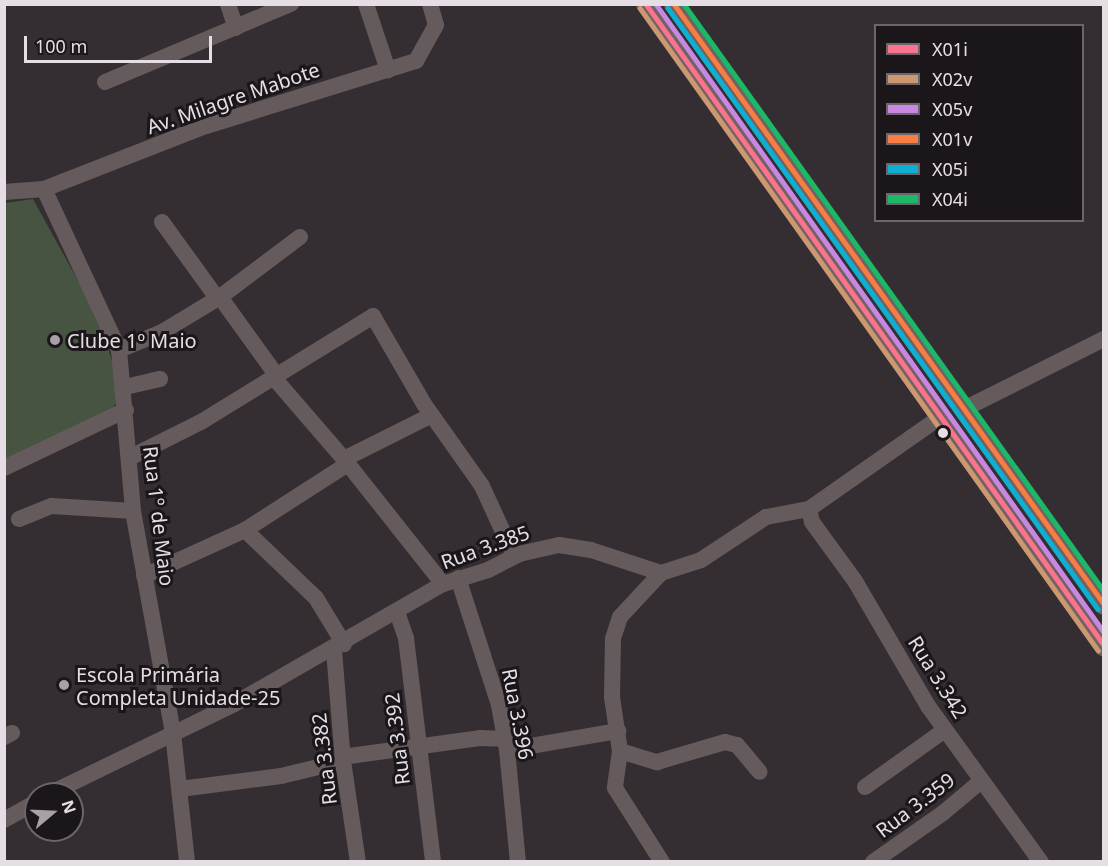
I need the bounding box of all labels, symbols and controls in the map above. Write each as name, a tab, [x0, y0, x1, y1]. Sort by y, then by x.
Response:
scale bar	[27, 24, 214, 62]
legend	[874, 24, 1084, 222]
text: 100 m	[35, 34, 87, 58]
text: X01i	[932, 37, 968, 61]
street label: Av. Milagre Mabote	[143, 57, 323, 139]
text: X02v	[932, 67, 972, 91]
text: X05v	[932, 97, 972, 121]
text: X01v	[932, 127, 972, 151]
text: X05i	[932, 157, 968, 181]
text: X04i	[932, 187, 968, 211]
place label: Clube 1º Maio	[67, 328, 197, 352]
marker: Clube 1º Maio	[48, 333, 62, 347]
unlabelled marker	[937, 427, 949, 439]
street label: Rua 1º de Maio	[139, 445, 179, 587]
street label: Rua 3.385	[438, 520, 532, 574]
street label: Rua 3.342	[903, 631, 973, 723]
place label: Escola Primária Completa Unidade-25	[76, 662, 280, 709]
street label: Rua 3.396	[497, 666, 539, 762]
marker: Escola Primária Completa Unidade-25	[57, 678, 71, 692]
street label: Rua 3.392	[379, 692, 415, 786]
street label: Rua 3.382	[306, 712, 342, 806]
street label: Rua 3.359	[871, 768, 959, 842]
north arrow	[24, 782, 84, 842]
text: N	[57, 797, 82, 817]

